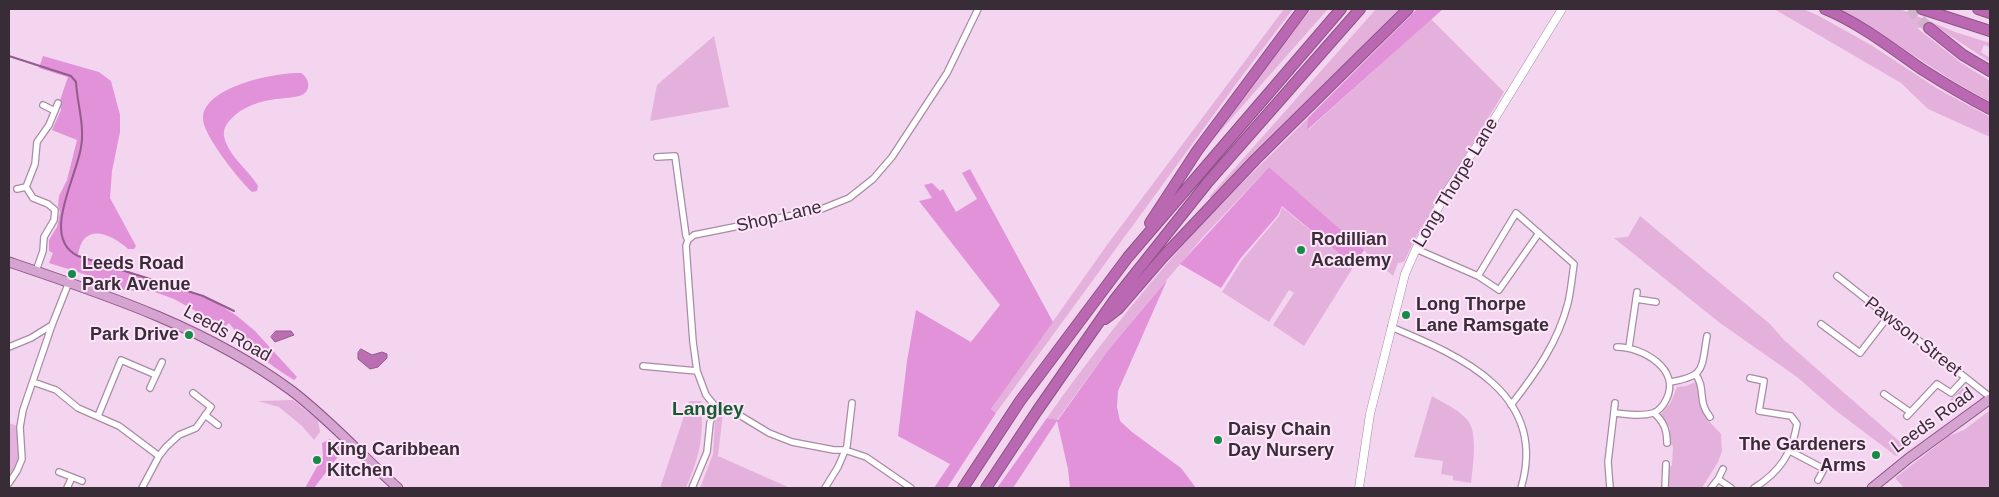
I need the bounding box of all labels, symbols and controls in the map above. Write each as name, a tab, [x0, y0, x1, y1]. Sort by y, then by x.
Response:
street label: Long Thorpe Lane	[1409, 114, 1503, 252]
street label: Shop Lane	[734, 197, 824, 237]
place label: Rodillian Academy	[1311, 229, 1391, 272]
marker: Rodillian Academy	[1295, 244, 1307, 256]
place label: Leeds Road Park Avenue	[82, 253, 190, 296]
marker: Leeds Road Park Avenue	[66, 268, 78, 280]
street label: Pawson Street	[1860, 292, 1966, 382]
place label: Long Thorpe Lane Ramsgate	[1416, 294, 1549, 336]
street label: Leeds Road	[179, 301, 275, 367]
marker: Long Thorpe Lane Ramsgate	[1400, 309, 1412, 321]
place label: Park Drive	[90, 324, 179, 346]
marker: Park Drive	[183, 329, 195, 341]
street label: Leeds Road	[1887, 384, 1979, 458]
district label: Langley	[672, 399, 744, 421]
place label: Daisy Chain Day Nursery	[1228, 419, 1334, 462]
marker: Daisy Chain Day Nursery	[1212, 434, 1224, 446]
place label: The Gardeners Arms	[1739, 434, 1866, 476]
place label: King Caribbean Kitchen	[327, 439, 460, 482]
marker: The Gardeners Arms	[1870, 449, 1882, 461]
marker: King Caribbean Kitchen	[311, 454, 323, 466]

